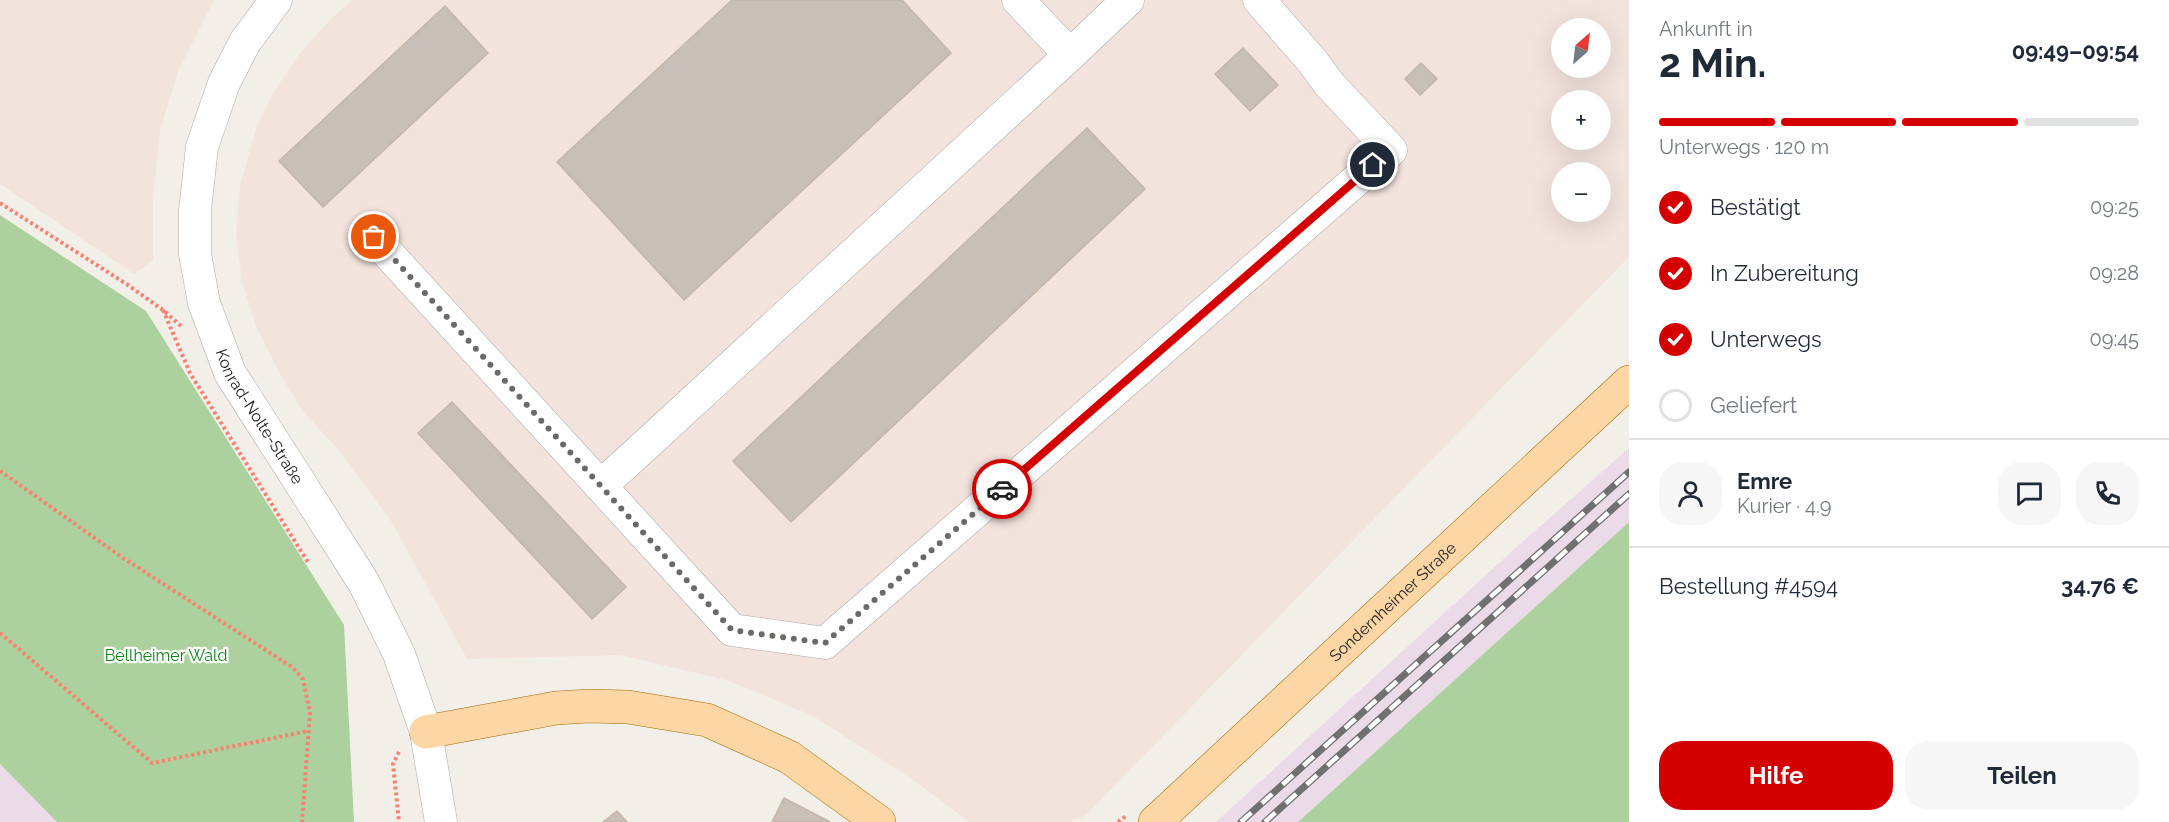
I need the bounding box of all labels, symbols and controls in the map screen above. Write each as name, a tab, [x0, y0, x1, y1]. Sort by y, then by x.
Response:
text: Ankunft in	[1659, 17, 1753, 41]
north arrow	[1551, 18, 1611, 78]
map controls	[1551, 18, 1611, 222]
text: 09:49–09:54	[2012, 38, 2139, 64]
text: 2 Min.	[1659, 40, 1766, 86]
button: +	[1551, 90, 1611, 150]
text: Unterwegs · 120 m	[1659, 135, 1829, 159]
pin	[1347, 139, 1398, 190]
icon: home	[1356, 148, 1389, 181]
button: −	[1551, 162, 1611, 222]
icon: check	[1659, 191, 1692, 224]
text: Bestätigt	[1710, 194, 1801, 220]
text: 09:25	[2090, 195, 2139, 219]
pin	[348, 211, 399, 262]
icon: bag	[357, 220, 390, 253]
icon: check	[1659, 257, 1692, 290]
text: In Zubereitung	[1710, 260, 1859, 286]
text: 09:28	[2089, 261, 2139, 285]
icon: check	[1659, 323, 1692, 356]
text: Unterwegs	[1710, 326, 1822, 352]
text: 09:45	[2089, 327, 2139, 351]
street label: Konrad-Nolte-Straße	[212, 346, 308, 487]
text: Geliefert	[1710, 392, 1797, 418]
courier	[972, 459, 1032, 519]
button: person	[1659, 462, 1722, 525]
button: chat	[1998, 462, 2061, 525]
button: phone	[2076, 462, 2139, 525]
text: Emre	[1737, 468, 1792, 494]
icon: car	[986, 473, 1019, 506]
text: Kurier · 4.9	[1737, 494, 1831, 518]
street label: Sondernheimer Straße	[1325, 538, 1460, 665]
text: Bestellung #4594	[1659, 573, 1838, 599]
text: 34.76 €	[2061, 573, 2139, 599]
park label: Bellheimer Wald	[105, 646, 227, 665]
button: Hilfe	[1659, 741, 1893, 810]
button: Teilen	[1905, 741, 2139, 810]

